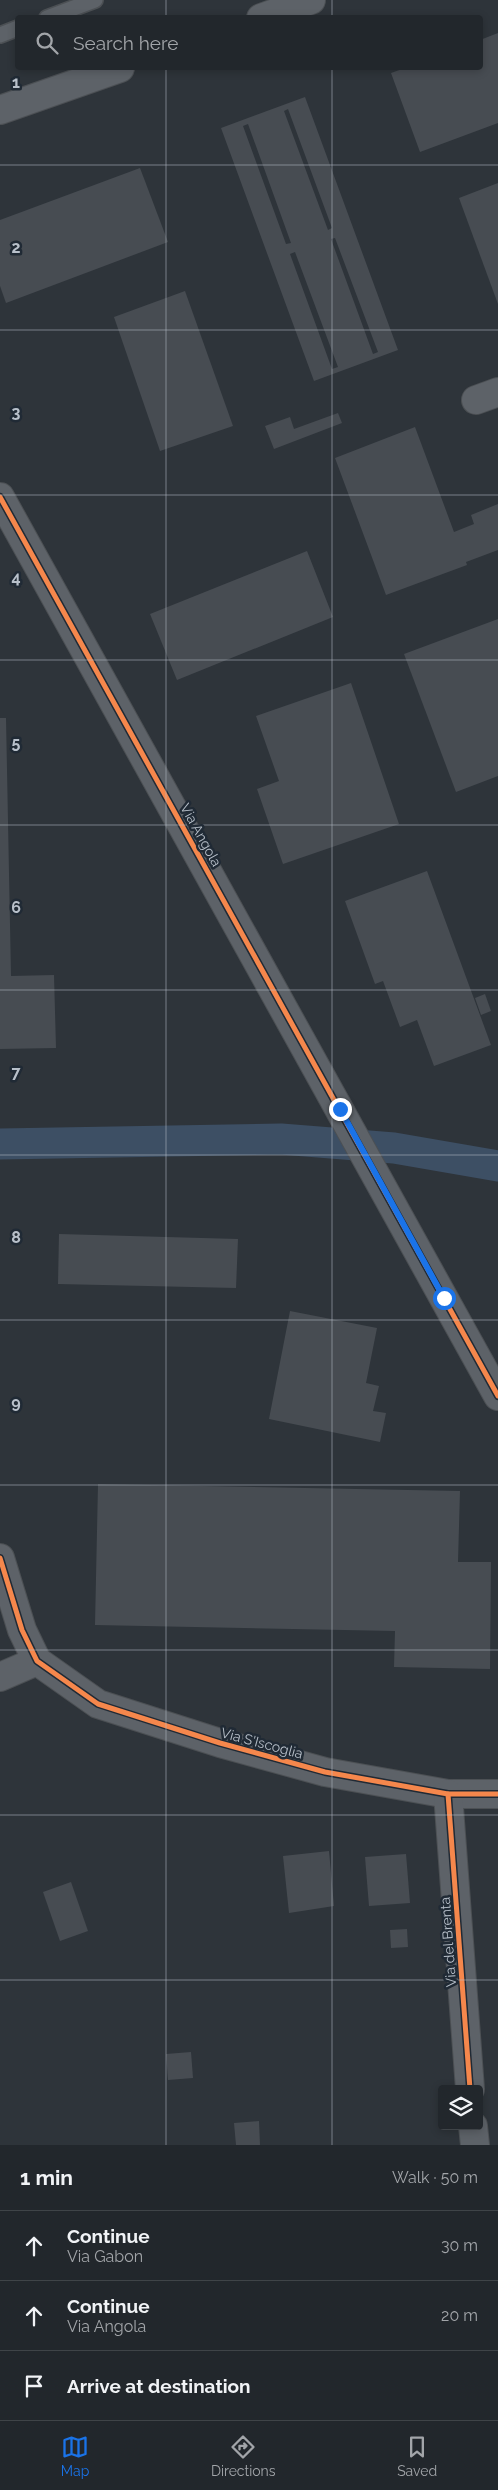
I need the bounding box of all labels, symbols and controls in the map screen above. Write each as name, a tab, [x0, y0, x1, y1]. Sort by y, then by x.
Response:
search box	[15, 15, 483, 70]
icon: search	[33, 29, 61, 57]
text: Search here	[73, 32, 179, 54]
text: 1	[12, 73, 20, 92]
text: 2	[11, 238, 21, 257]
text: 3	[12, 403, 21, 422]
text: 4	[11, 568, 21, 587]
text: 5	[12, 733, 21, 752]
street label: Via Angola	[177, 801, 225, 869]
text: 6	[11, 898, 21, 917]
text: 7	[12, 1063, 21, 1082]
route end	[329, 1098, 352, 1121]
text: 8	[11, 1228, 21, 1247]
route start	[433, 1287, 456, 1310]
text: 9	[11, 1393, 21, 1412]
street label: Via S'Iscoglia	[219, 1724, 305, 1762]
street label: Via del Brenta	[437, 1896, 459, 1988]
map controls	[438, 2085, 483, 2130]
button: layers	[438, 2085, 483, 2130]
text: 1 min	[20, 2165, 73, 2190]
text: Walk · 50 m	[392, 2168, 478, 2187]
text: Continue	[67, 2225, 150, 2247]
icon: ahead	[20, 2232, 48, 2260]
text: 30 m	[441, 2236, 478, 2255]
text: Via Gabon	[67, 2247, 143, 2266]
text: Continue	[67, 2295, 150, 2317]
icon: ahead	[20, 2302, 48, 2330]
text: 20 m	[441, 2306, 478, 2325]
text: Via Angola	[67, 2317, 146, 2336]
icon: arrive	[20, 2372, 48, 2400]
text: Arrive at destination	[67, 2375, 251, 2397]
tab: Map	[61, 2433, 89, 2479]
tab: Directions	[211, 2433, 276, 2479]
tab: Saved	[397, 2433, 437, 2479]

